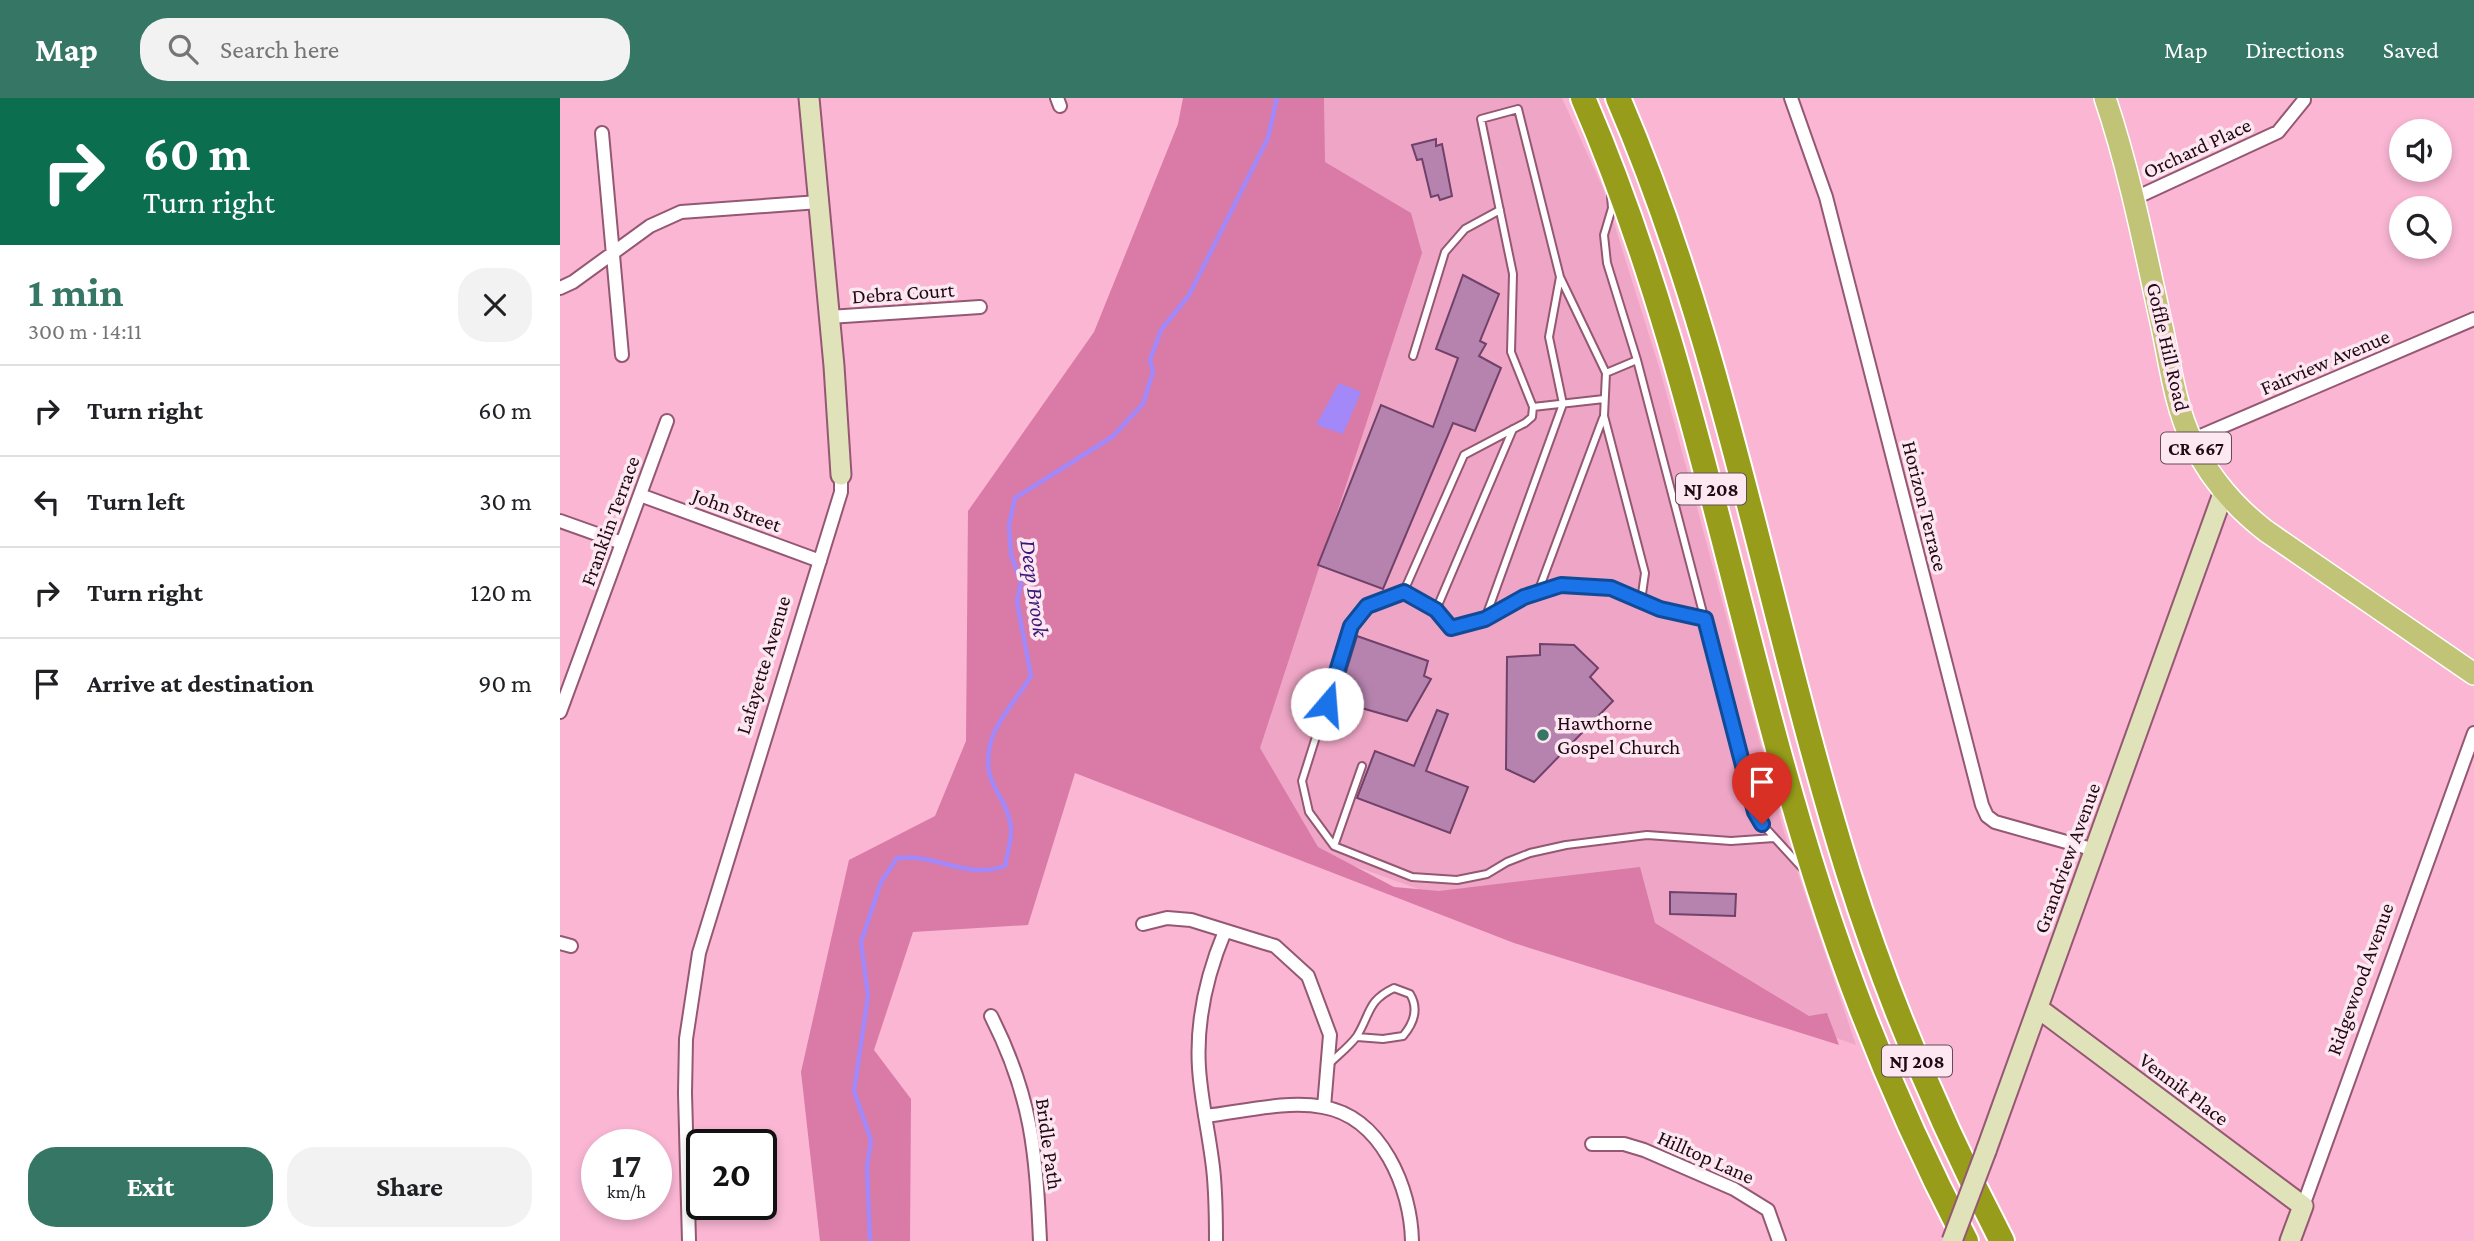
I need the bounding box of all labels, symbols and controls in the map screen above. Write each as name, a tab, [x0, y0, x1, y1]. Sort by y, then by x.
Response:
search box	[140, 18, 630, 81]
icon: search	[164, 30, 202, 68]
text: Map	[35, 31, 98, 68]
text: Search here	[220, 35, 339, 64]
text: Map	[2164, 36, 2208, 63]
text: Directions	[2246, 36, 2345, 63]
text: Saved	[2383, 36, 2439, 63]
street label: Orchard Place	[2139, 113, 2255, 183]
map controls	[2389, 119, 2452, 259]
button: sound	[2389, 119, 2452, 182]
icon: right	[28, 126, 119, 217]
text: 60 m	[143, 126, 250, 181]
text: Turn right	[143, 184, 275, 220]
button: search	[2389, 196, 2452, 259]
text: 1 min	[28, 268, 124, 315]
button: close	[458, 268, 532, 342]
street label: Debra Court	[851, 277, 956, 309]
street label: Goffle Hill Road	[2142, 280, 2194, 414]
text: 300 m · 14:11	[28, 318, 142, 344]
street label: Fairview Avenue	[2257, 324, 2393, 400]
icon: right	[28, 392, 66, 430]
text: Turn right	[87, 396, 203, 425]
text: 60 m	[478, 396, 532, 425]
road number: CR 667	[2161, 432, 2231, 464]
street label: Horizon Terrace	[1897, 438, 1953, 574]
street label: Franklin Terrace	[575, 453, 645, 589]
road number: NJ 208	[1676, 474, 1746, 504]
street label: John Street	[688, 482, 785, 537]
icon: left	[28, 483, 66, 521]
text: Turn left	[87, 487, 185, 516]
text: 30 m	[479, 487, 532, 516]
water label: Deep Brook	[1015, 538, 1055, 639]
icon: right	[28, 574, 66, 612]
text: Turn right	[87, 578, 203, 607]
text: 120 m	[471, 578, 532, 607]
street label: Lafayette Avenue	[731, 593, 795, 737]
icon: arrive	[28, 665, 66, 703]
position arrow	[1290, 667, 1364, 741]
text: Arrive at destination	[87, 669, 314, 698]
text: 90 m	[478, 669, 532, 698]
place label: Hawthorne Gospel Church	[1557, 711, 1680, 759]
marker: Hawthorne Gospel Church	[1535, 727, 1551, 743]
pin	[1732, 752, 1792, 824]
icon: arrive	[1743, 763, 1781, 801]
street label: Grandview Avenue	[2029, 780, 2105, 936]
street label: Ridgewood Avenue	[2321, 900, 2399, 1058]
road number: NJ 208	[1882, 1046, 1952, 1077]
street label: Vennik Place	[2134, 1048, 2234, 1130]
street label: Bridle Path	[1031, 1097, 1067, 1191]
street label: Hilltop Lane	[1654, 1125, 1758, 1189]
speed limit sign: 20	[686, 1129, 777, 1220]
text: 17	[611, 1146, 642, 1185]
button: Exit	[28, 1147, 273, 1227]
button: Share	[287, 1147, 532, 1227]
text: km/h	[607, 1182, 646, 1202]

